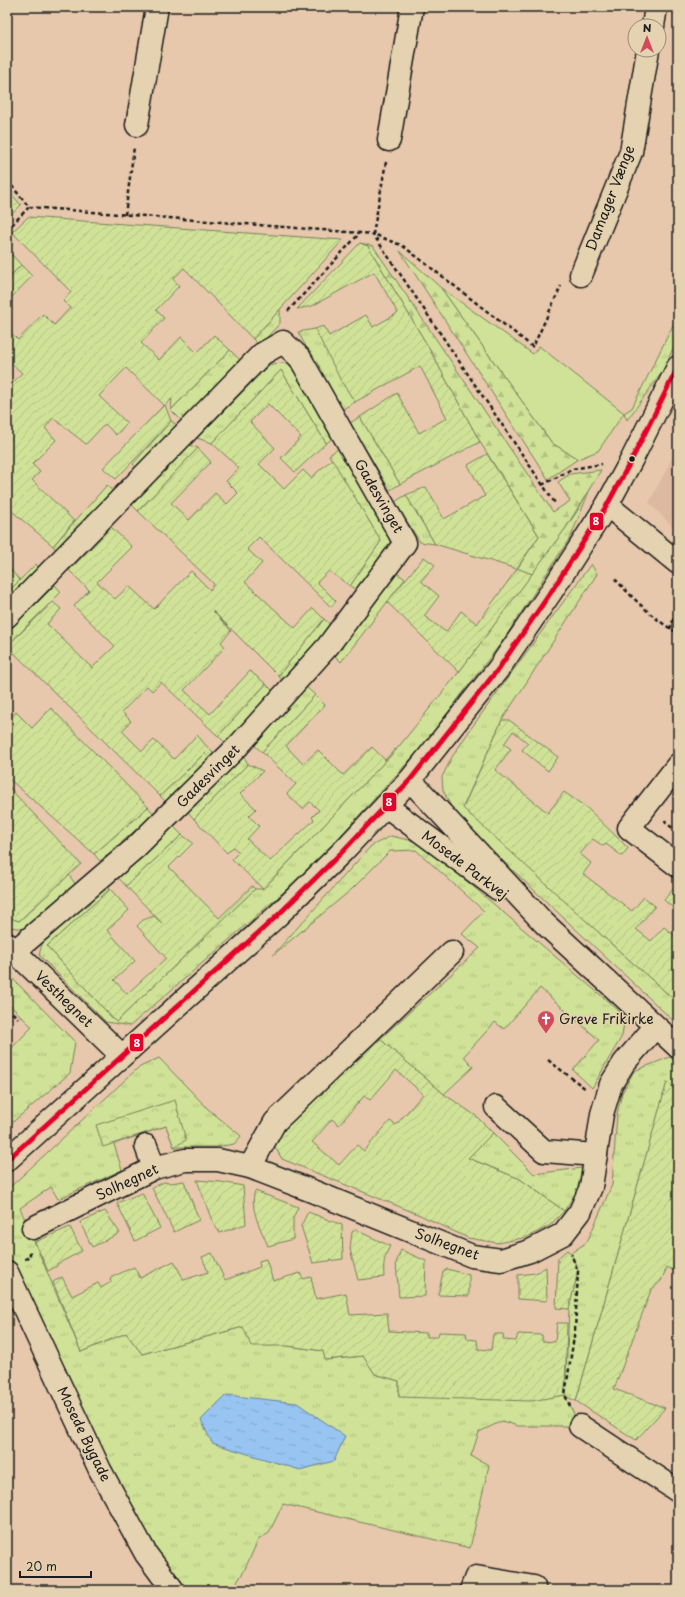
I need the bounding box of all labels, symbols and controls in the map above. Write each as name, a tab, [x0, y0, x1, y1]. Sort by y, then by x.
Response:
north arrow	[627, 18, 667, 58]
text: N	[643, 19, 652, 36]
street label: Damager Vænge	[580, 142, 639, 254]
unlabelled marker	[627, 454, 637, 464]
street label: Gadesvinget	[350, 455, 409, 537]
line badge: 8	[589, 512, 604, 531]
text: 8	[593, 512, 600, 529]
street label: Gadesvinget	[171, 739, 244, 812]
line badge: 8	[382, 792, 397, 812]
text: 8	[386, 793, 393, 810]
street label: Mosede Parkvej	[418, 825, 513, 904]
street label: Vesthegnet	[31, 966, 98, 1032]
place label: Greve Frikirke	[559, 1008, 654, 1029]
church icon: Greve Frikirke	[536, 1009, 556, 1034]
line badge: 8	[129, 1033, 144, 1052]
text: 8	[134, 1034, 141, 1051]
street label: Solhegnet	[92, 1158, 162, 1205]
street label: Solhegnet	[412, 1222, 482, 1265]
street label: Mosede Bygade	[52, 1383, 117, 1485]
scale bar	[20, 1553, 91, 1579]
text: 20 m	[26, 1557, 57, 1575]

